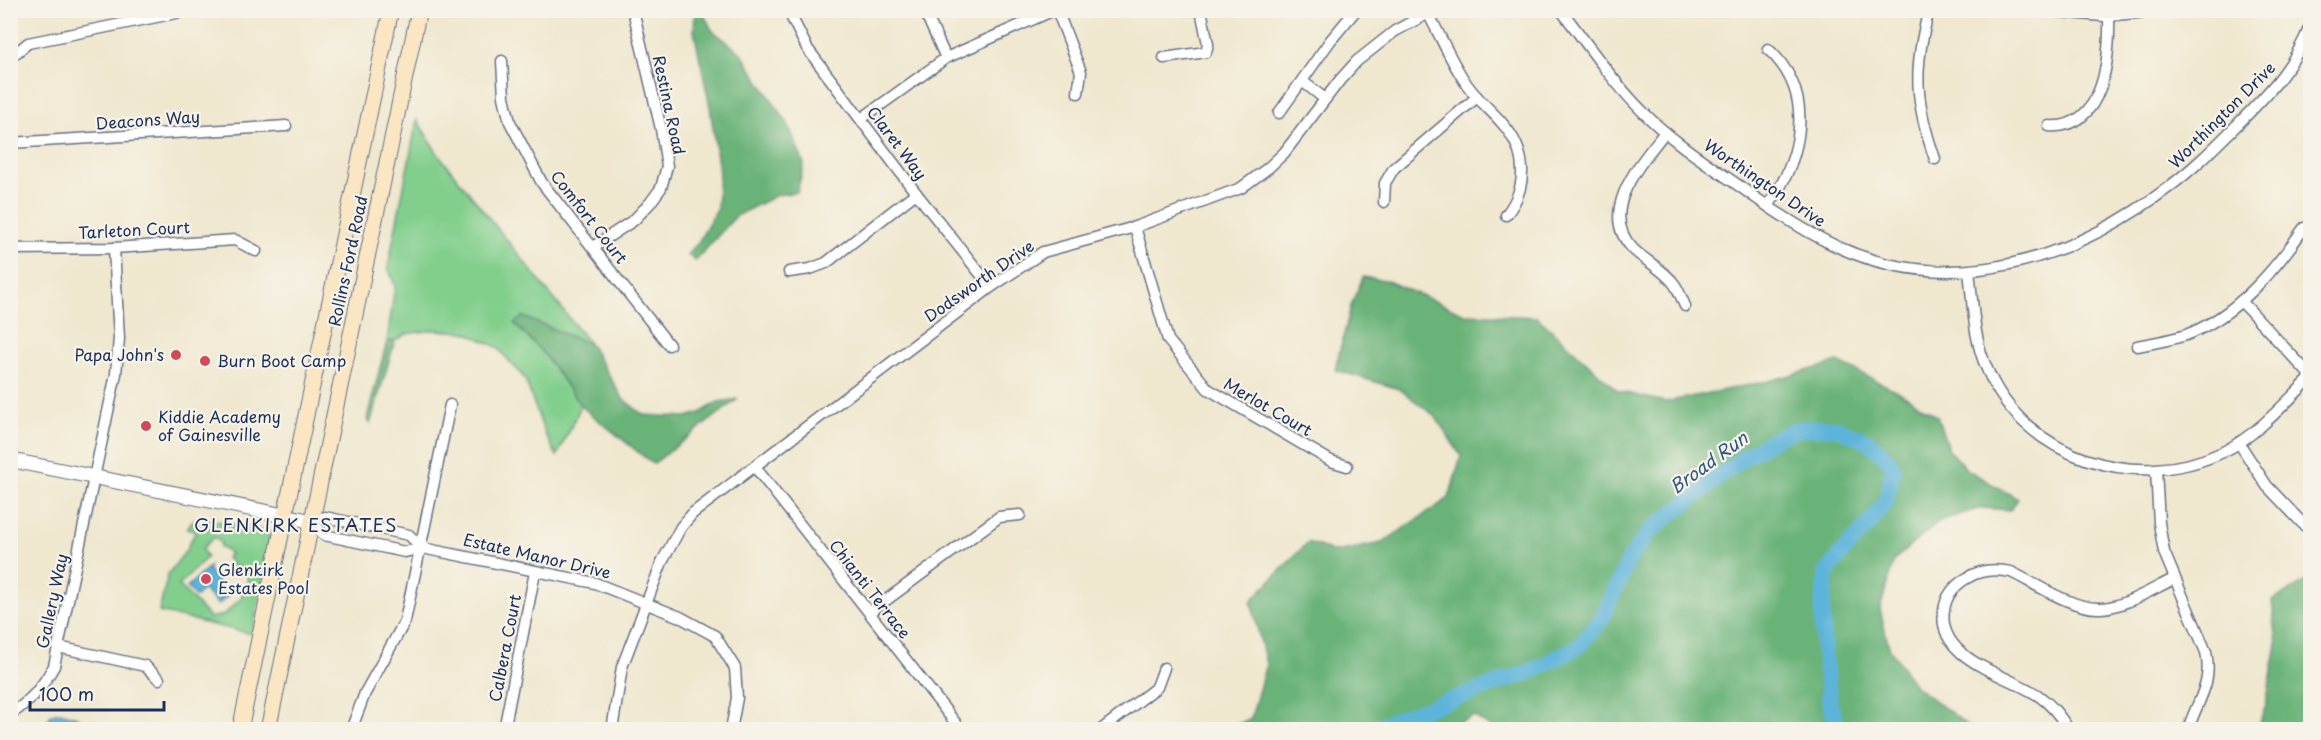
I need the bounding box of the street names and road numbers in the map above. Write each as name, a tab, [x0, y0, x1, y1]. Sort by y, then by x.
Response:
street label: Restina Road	[648, 53, 692, 157]
street label: Worthington Drive	[2163, 56, 2280, 173]
street label: Claret Way	[862, 100, 934, 184]
street label: Deacons Way	[95, 103, 201, 135]
street label: Worthington Drive	[1700, 133, 1831, 232]
street label: Comfort Court	[546, 165, 634, 269]
street label: Rollins Ford Road	[321, 193, 373, 328]
street label: Tarleton Court	[77, 214, 191, 244]
street label: Dodsworth Drive	[919, 233, 1038, 327]
street label: Merlot Court	[1220, 371, 1318, 441]
street label: Estate Manor Drive	[461, 526, 613, 584]
street label: Chianti Terrace	[824, 534, 917, 643]
street label: Gallery Way	[29, 551, 73, 651]
street label: Calbera Court	[482, 591, 526, 704]

